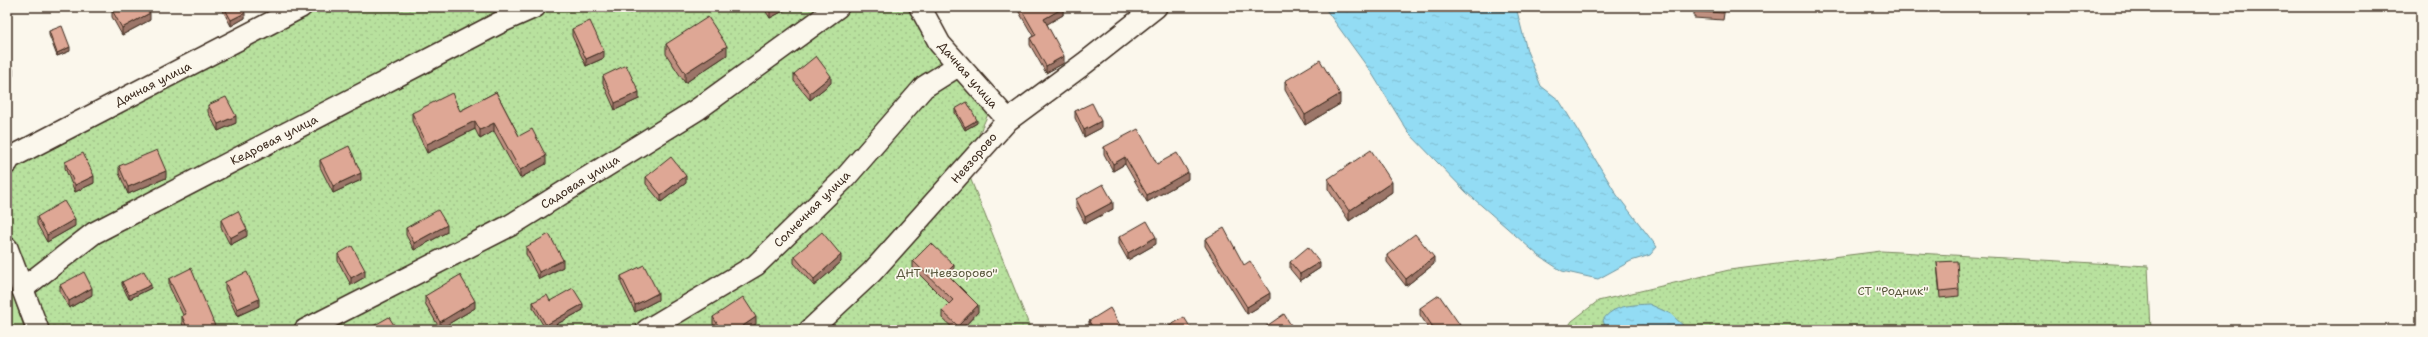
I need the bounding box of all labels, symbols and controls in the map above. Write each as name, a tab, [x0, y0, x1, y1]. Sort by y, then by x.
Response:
street label: Дачная улица	[934, 38, 1002, 112]
street label: Дачная улица	[112, 58, 194, 110]
street label: Кедровая улица	[228, 111, 321, 169]
street label: Невзорово	[947, 129, 1001, 187]
street label: Садовая улица	[538, 151, 623, 213]
street label: Солнечная улица	[770, 167, 854, 251]
park label: ДНТ "Невзорово"	[896, 265, 998, 281]
park label: СТ "Родник"	[1857, 283, 1929, 299]

